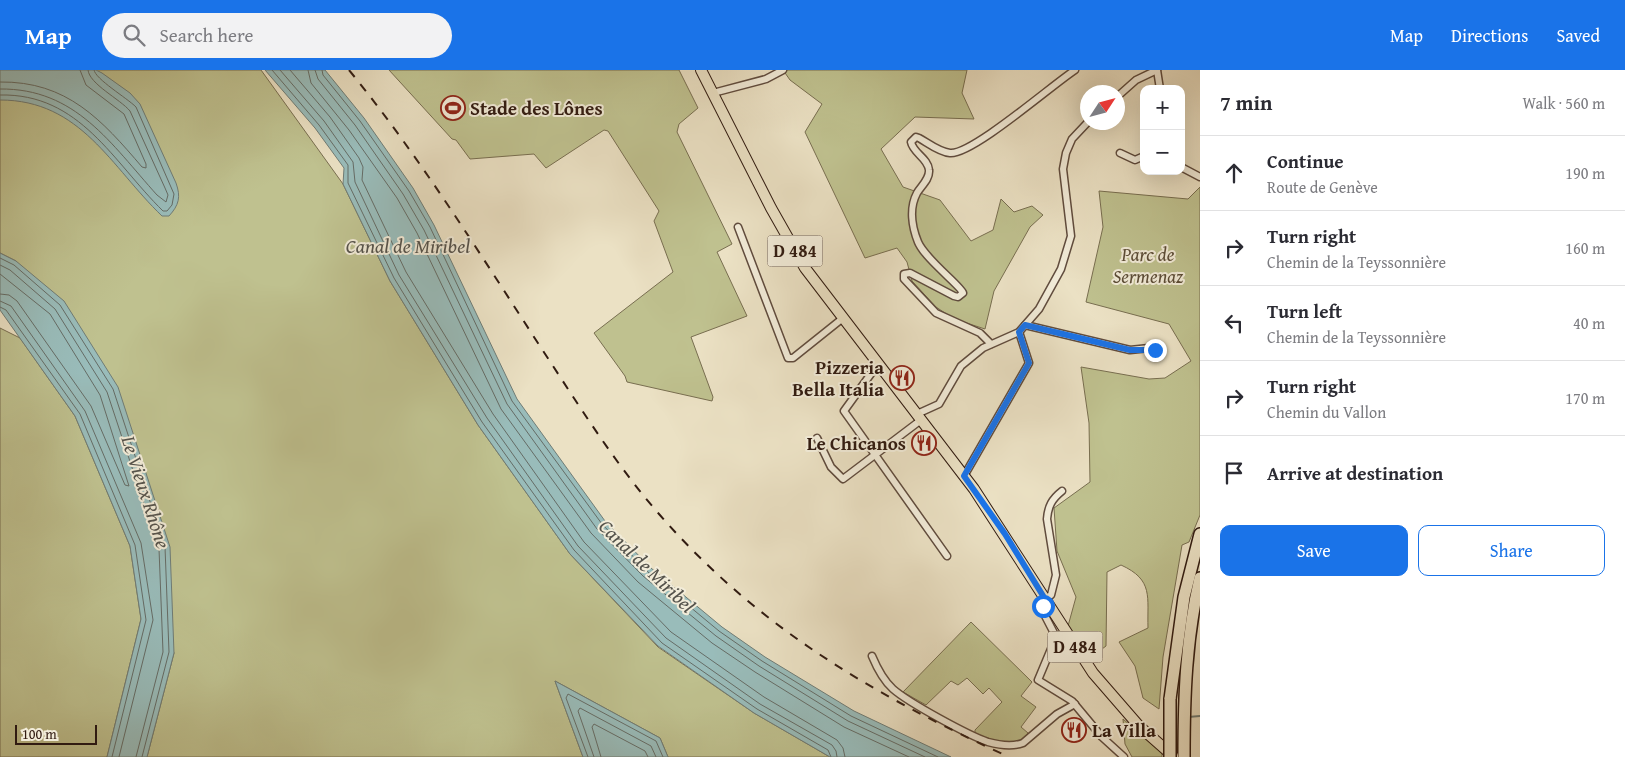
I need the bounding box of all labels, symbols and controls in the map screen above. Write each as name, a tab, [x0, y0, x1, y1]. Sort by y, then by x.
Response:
search box	[102, 13, 452, 58]
text: Map	[25, 18, 72, 53]
icon: search	[120, 21, 148, 49]
text: Search here	[160, 21, 253, 49]
text: Map	[1390, 22, 1423, 49]
text: Directions	[1451, 22, 1528, 49]
text: Saved	[1556, 22, 1600, 49]
north arrow	[1080, 85, 1125, 130]
map controls	[1140, 85, 1185, 175]
button: +	[1140, 85, 1185, 130]
text: 7 min	[1220, 87, 1272, 118]
text: Walk · 560 m	[1522, 91, 1605, 115]
place label: Stade des Lônes	[470, 94, 603, 122]
sports icon: Stade des Lônes	[440, 95, 466, 121]
button: −	[1140, 130, 1185, 175]
text: Continue	[1267, 147, 1344, 175]
icon: ahead	[1220, 159, 1248, 187]
text: 190 m	[1565, 161, 1605, 185]
text: Route de Genève	[1267, 175, 1378, 199]
text: Turn right	[1267, 222, 1356, 250]
water label: Canal de Miribel	[346, 231, 470, 260]
icon: right	[1220, 234, 1248, 262]
road number: D 484	[768, 236, 822, 267]
text: 160 m	[1565, 236, 1605, 260]
park label: Parc de Sermenaz	[1113, 240, 1184, 290]
text: Chemin de la Teyssonnière	[1267, 250, 1446, 274]
text: Turn left	[1267, 297, 1342, 325]
icon: left	[1220, 309, 1248, 337]
text: 40 m	[1573, 311, 1605, 335]
text: Chemin de la Teyssonnière	[1267, 325, 1446, 349]
route end	[1144, 339, 1167, 362]
place label: Pizzeria Bella Italia	[792, 353, 884, 403]
restaurant icon: Pizzeria Bella Italia	[889, 365, 915, 391]
text: Turn right	[1267, 372, 1356, 400]
icon: right	[1220, 384, 1248, 412]
text: 170 m	[1565, 386, 1605, 410]
text: Chemin du Vallon	[1267, 400, 1386, 424]
place label: Le Chicanos	[807, 429, 906, 457]
restaurant icon: Le Chicanos	[911, 430, 937, 456]
water label: Le Vieux Rhône	[114, 431, 178, 552]
icon: arrive	[1220, 459, 1248, 487]
text: Arrive at destination	[1267, 459, 1443, 487]
water label: Canal de Miribel	[593, 512, 702, 619]
button: Save	[1220, 525, 1408, 576]
button: Share	[1418, 525, 1605, 576]
route start	[1032, 595, 1055, 618]
road number: D 484	[1048, 632, 1102, 662]
place label: La Villa	[1092, 716, 1156, 744]
restaurant icon: La Villa	[1061, 717, 1087, 743]
scale bar	[15, 722, 98, 745]
text: 100 m	[22, 724, 57, 744]

